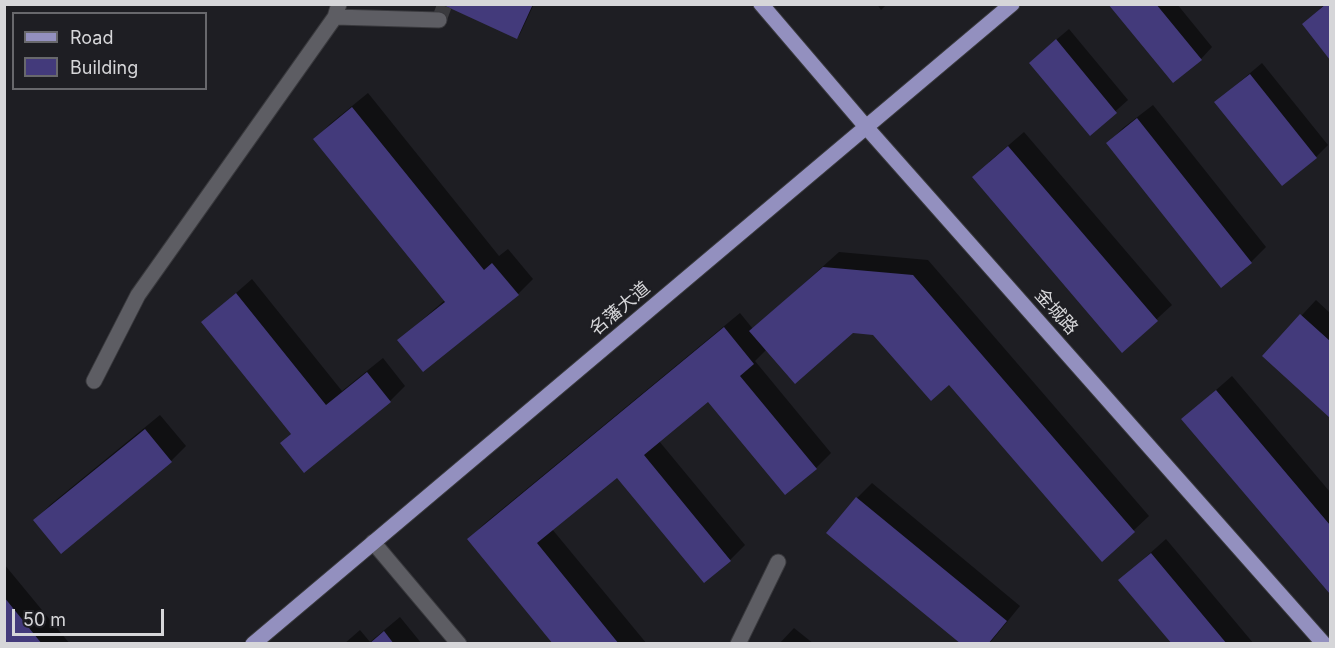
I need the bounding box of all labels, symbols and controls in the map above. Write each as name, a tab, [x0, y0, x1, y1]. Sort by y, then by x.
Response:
legend	[12, 12, 207, 90]
text: Road	[70, 27, 113, 48]
text: Building	[70, 57, 138, 78]
street label: 名藩大道	[585, 278, 655, 340]
street label: 金城路	[1030, 285, 1082, 339]
scale bar	[15, 597, 166, 635]
text: 50 m	[23, 609, 66, 630]

